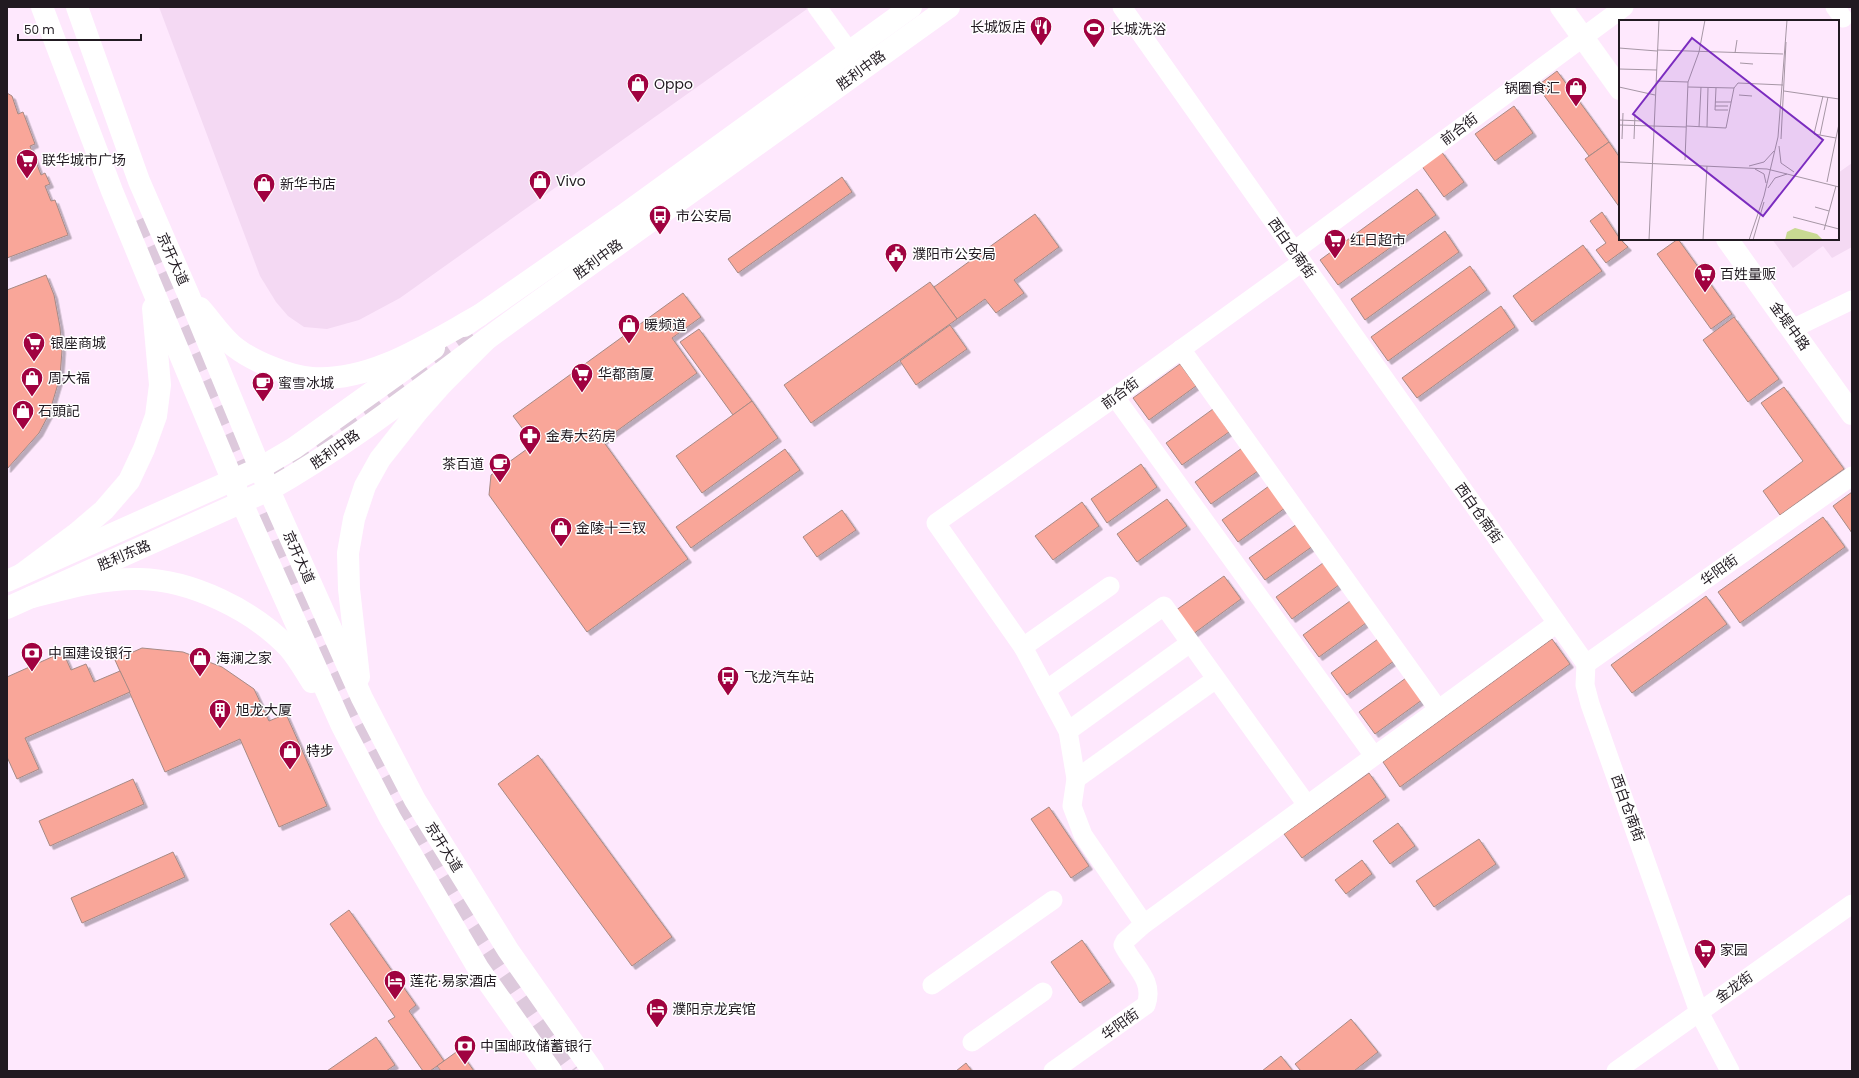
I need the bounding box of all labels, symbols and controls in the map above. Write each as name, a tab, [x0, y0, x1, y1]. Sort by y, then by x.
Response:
restaurant icon: 长城饭店	[1028, 14, 1054, 47]
scale bar	[18, 16, 141, 42]
sports icon: 长城洗浴	[1081, 16, 1107, 49]
place label: 长城饭店	[970, 17, 1026, 37]
place label: 长城洗浴	[1110, 19, 1166, 39]
inset map	[1619, 20, 1839, 240]
text: 50 m	[24, 21, 55, 38]
street label: 胜利中路	[832, 45, 890, 95]
shop icon: Oppo	[625, 71, 651, 104]
place label: Oppo	[654, 74, 693, 94]
shop icon: 锅圈食汇	[1563, 75, 1589, 108]
place label: 锅圈食汇	[1504, 78, 1560, 98]
street label: 前合街	[1436, 108, 1482, 150]
supermarket icon: 联华城市广场	[14, 147, 40, 180]
place label: 联华城市广场	[42, 150, 126, 170]
shop icon: Vivo	[527, 168, 553, 201]
shop icon: 新华书店	[251, 171, 277, 204]
place label: Vivo	[556, 171, 586, 191]
place label: 新华书店	[280, 174, 336, 194]
bus stop icon: 市公安局	[647, 203, 673, 236]
place label: 市公安局	[676, 206, 732, 226]
street label: 西白仓南街	[1264, 214, 1320, 282]
supermarket icon: 红日超市	[1322, 227, 1348, 260]
street label: 京开大道	[152, 229, 194, 289]
place label: 红日超市	[1350, 230, 1406, 250]
street label: 胜利中路	[569, 234, 627, 284]
public building icon: 濮阳市公安局	[883, 241, 909, 274]
place label: 濮阳市公安局	[912, 244, 996, 264]
supermarket icon: 百姓量贩	[1692, 261, 1718, 294]
place label: 百姓量贩	[1720, 264, 1776, 284]
street label: 金堤中路	[1765, 297, 1815, 355]
shop icon: 暖频道	[616, 312, 642, 345]
place label: 暖频道	[644, 315, 686, 335]
supermarket icon: 银座商城	[21, 330, 47, 363]
place label: 银座商城	[50, 333, 106, 353]
supermarket icon: 华都商厦	[569, 361, 595, 394]
place label: 华都商厦	[598, 364, 654, 384]
shop icon: 周大福	[19, 365, 45, 398]
place label: 周大福	[48, 368, 90, 388]
cafe icon: 蜜雪冰城	[250, 370, 276, 403]
place label: 蜜雪冰城	[278, 373, 334, 393]
street label: 前合街	[1097, 373, 1143, 413]
shop icon: 石頭記	[10, 398, 36, 431]
place label: 石頭記	[38, 401, 80, 421]
pharmacy icon: 金寿大药房	[517, 423, 543, 456]
street label: 胜利中路	[306, 425, 364, 473]
place label: 金寿大药房	[546, 426, 616, 446]
cafe icon: 茶百道	[487, 451, 513, 484]
place label: 茶百道	[442, 454, 484, 474]
street label: 西白仓南街	[1451, 479, 1507, 547]
shop icon: 金陵十三钗	[548, 515, 574, 548]
place label: 金陵十三钗	[576, 518, 646, 538]
street label: 京开大道	[278, 527, 320, 587]
street label: 胜利东路	[94, 535, 154, 575]
street label: 华阳街	[1696, 550, 1742, 590]
bank icon: 中国建设银行	[19, 640, 45, 673]
place label: 中国建设银行	[48, 643, 132, 663]
shop icon: 海澜之家	[187, 645, 213, 678]
place label: 海澜之家	[216, 648, 272, 668]
bus stop icon: 飞龙汽车站	[715, 664, 741, 697]
place label: 飞龙汽车站	[744, 667, 814, 687]
building icon: 旭龙大厦	[207, 697, 233, 730]
place label: 旭龙大厦	[236, 700, 292, 720]
shop icon: 特步	[277, 738, 303, 771]
place label: 特步	[306, 741, 334, 761]
street label: 西白仓南街	[1607, 772, 1649, 844]
street label: 京开大道	[421, 818, 467, 876]
supermarket icon: 家园	[1692, 937, 1718, 970]
place label: 家园	[1720, 940, 1748, 960]
street label: 金龙街	[1711, 967, 1757, 1007]
hotel icon: 莲花·易家酒店	[382, 968, 408, 1001]
place label: 莲花·易家酒店	[410, 971, 497, 991]
hotel icon: 濮阳京龙宾馆	[644, 996, 670, 1029]
place label: 濮阳京龙宾馆	[672, 999, 756, 1019]
street label: 华阳街	[1097, 1004, 1143, 1044]
bank icon: 中国邮政储蓄银行	[452, 1033, 478, 1066]
place label: 中国邮政储蓄银行	[480, 1036, 592, 1056]

